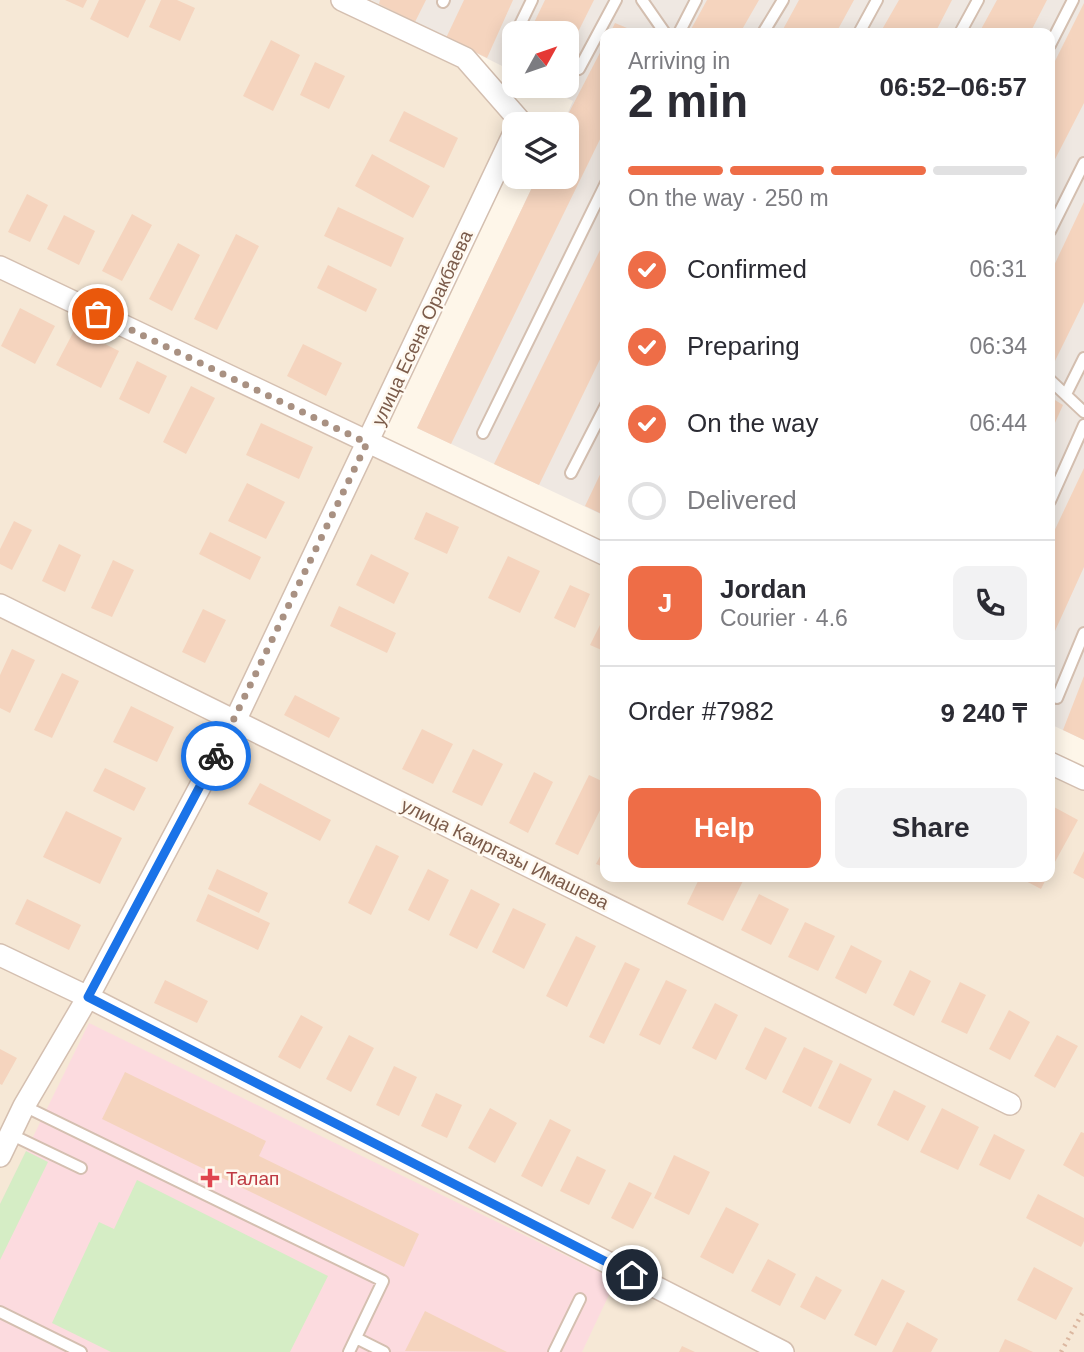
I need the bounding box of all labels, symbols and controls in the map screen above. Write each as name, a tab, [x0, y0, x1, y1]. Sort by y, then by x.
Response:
north arrow	[502, 21, 579, 98]
map controls	[502, 21, 579, 189]
text: Arriving in	[628, 48, 730, 74]
text: 06:52–06:57	[880, 72, 1027, 102]
text: 2 min	[628, 75, 748, 127]
button: layers	[502, 112, 579, 189]
text: On the way · 250 m	[628, 185, 829, 211]
street label: улица Есена Оракбаева	[367, 227, 477, 429]
icon: check	[628, 251, 666, 289]
text: Confirmed	[687, 254, 807, 284]
text: 06:31	[969, 256, 1027, 282]
pin	[68, 284, 128, 344]
icon: bag	[79, 295, 117, 333]
icon: check	[628, 328, 666, 366]
text: Preparing	[687, 331, 800, 361]
text: 06:34	[969, 333, 1027, 359]
icon: check	[628, 405, 666, 443]
text: On the way	[687, 408, 819, 438]
text: 06:44	[969, 410, 1027, 436]
text: Delivered	[687, 485, 797, 515]
button: phone	[953, 566, 1027, 640]
text: Jordan	[720, 574, 807, 604]
text: J	[658, 588, 672, 618]
text: Courier · 4.6	[720, 605, 848, 631]
text: Order #7982	[628, 696, 774, 726]
text: 9 240 ₸	[941, 698, 1027, 728]
courier	[181, 721, 251, 791]
icon: bike	[197, 737, 235, 775]
button: Help	[628, 788, 821, 868]
button: Share	[835, 788, 1027, 868]
street label: улица Каиргазы Имашева	[398, 795, 613, 914]
marker: Талап	[200, 1168, 220, 1188]
place label: Талап	[226, 1168, 279, 1189]
pin	[602, 1245, 662, 1305]
icon: home	[613, 1256, 651, 1294]

